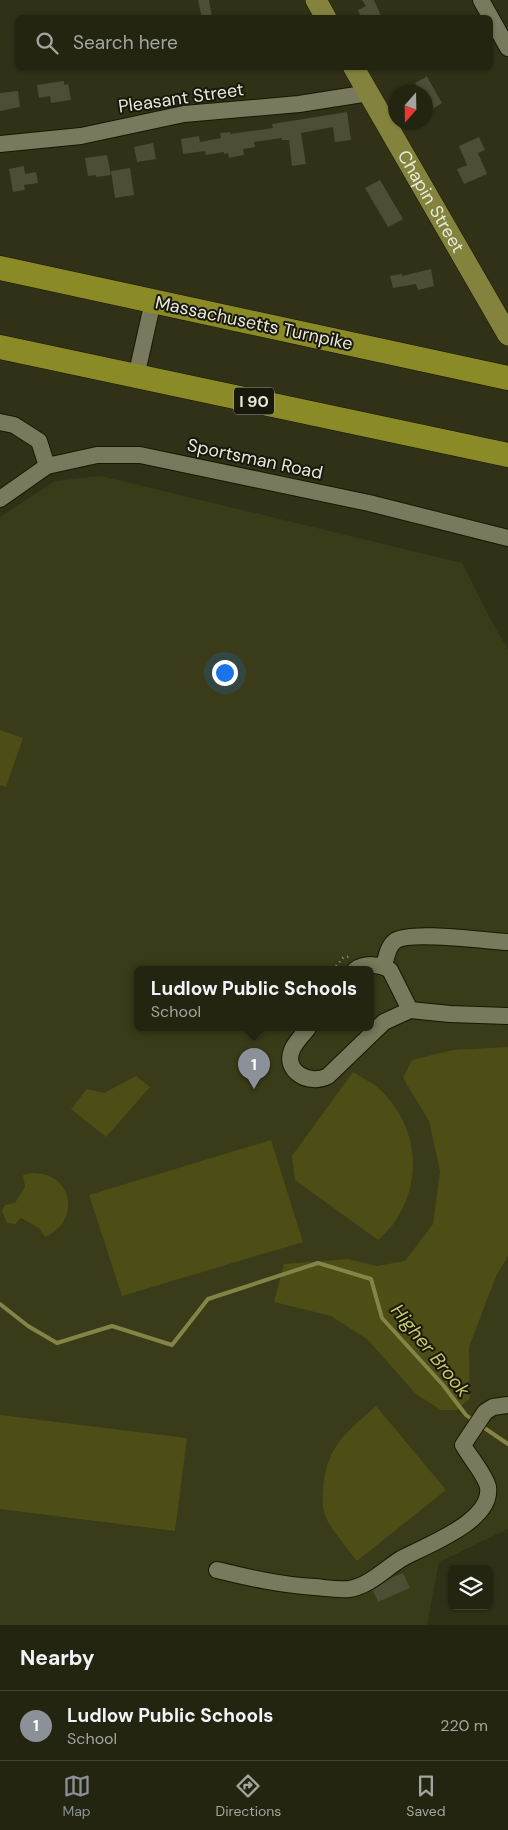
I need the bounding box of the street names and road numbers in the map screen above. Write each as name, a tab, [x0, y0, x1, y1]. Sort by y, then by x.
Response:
street label: Pleasant Street	[117, 77, 245, 119]
street label: Chapin Street	[392, 146, 470, 257]
street label: Massachusetts Turnpike	[153, 290, 355, 356]
road number: I 90	[234, 388, 274, 414]
street label: Sportsman Road	[185, 433, 325, 485]

